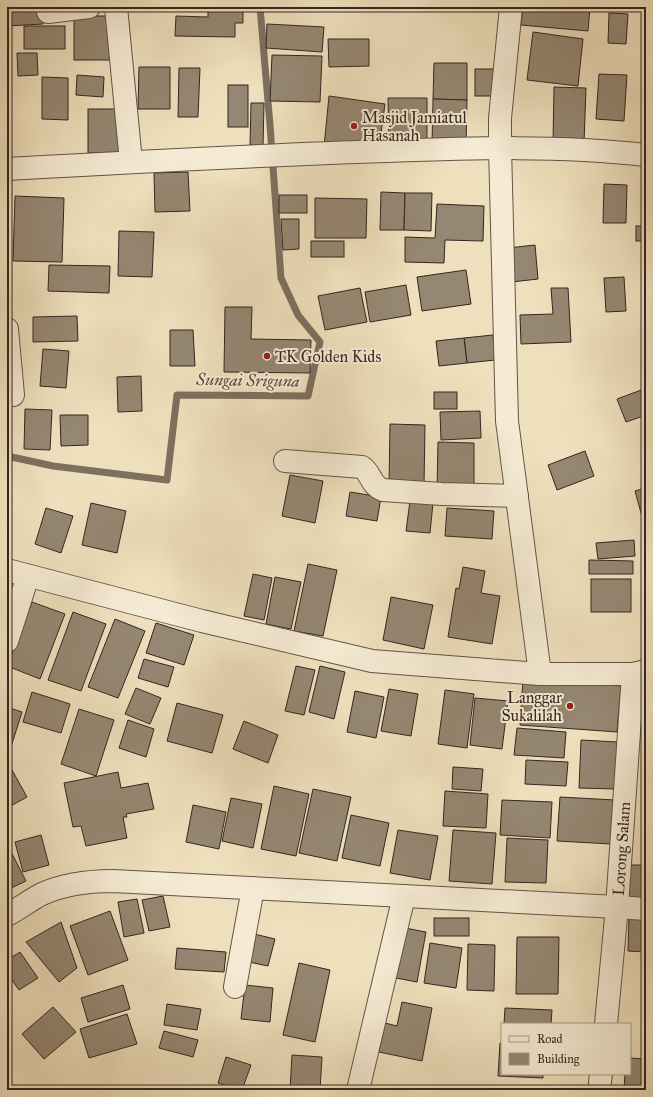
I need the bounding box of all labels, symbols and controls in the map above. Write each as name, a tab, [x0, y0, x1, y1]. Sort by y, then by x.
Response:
place label: Masjid Jamiatul Hasanah	[362, 108, 467, 145]
marker: Masjid Jamiatul Hasanah	[349, 121, 359, 131]
place label: TK Golden Kids	[275, 347, 381, 366]
marker: TK Golden Kids	[262, 351, 272, 361]
water label: Sungai Sriguna	[195, 369, 300, 392]
place label: Langgar Sukalilah	[501, 688, 562, 725]
marker: Langgar Sukalilah	[565, 701, 575, 711]
street label: Lorong Salam	[609, 801, 634, 896]
legend	[501, 1023, 631, 1075]
text: Road	[537, 1032, 563, 1046]
text: Building	[537, 1052, 580, 1067]

